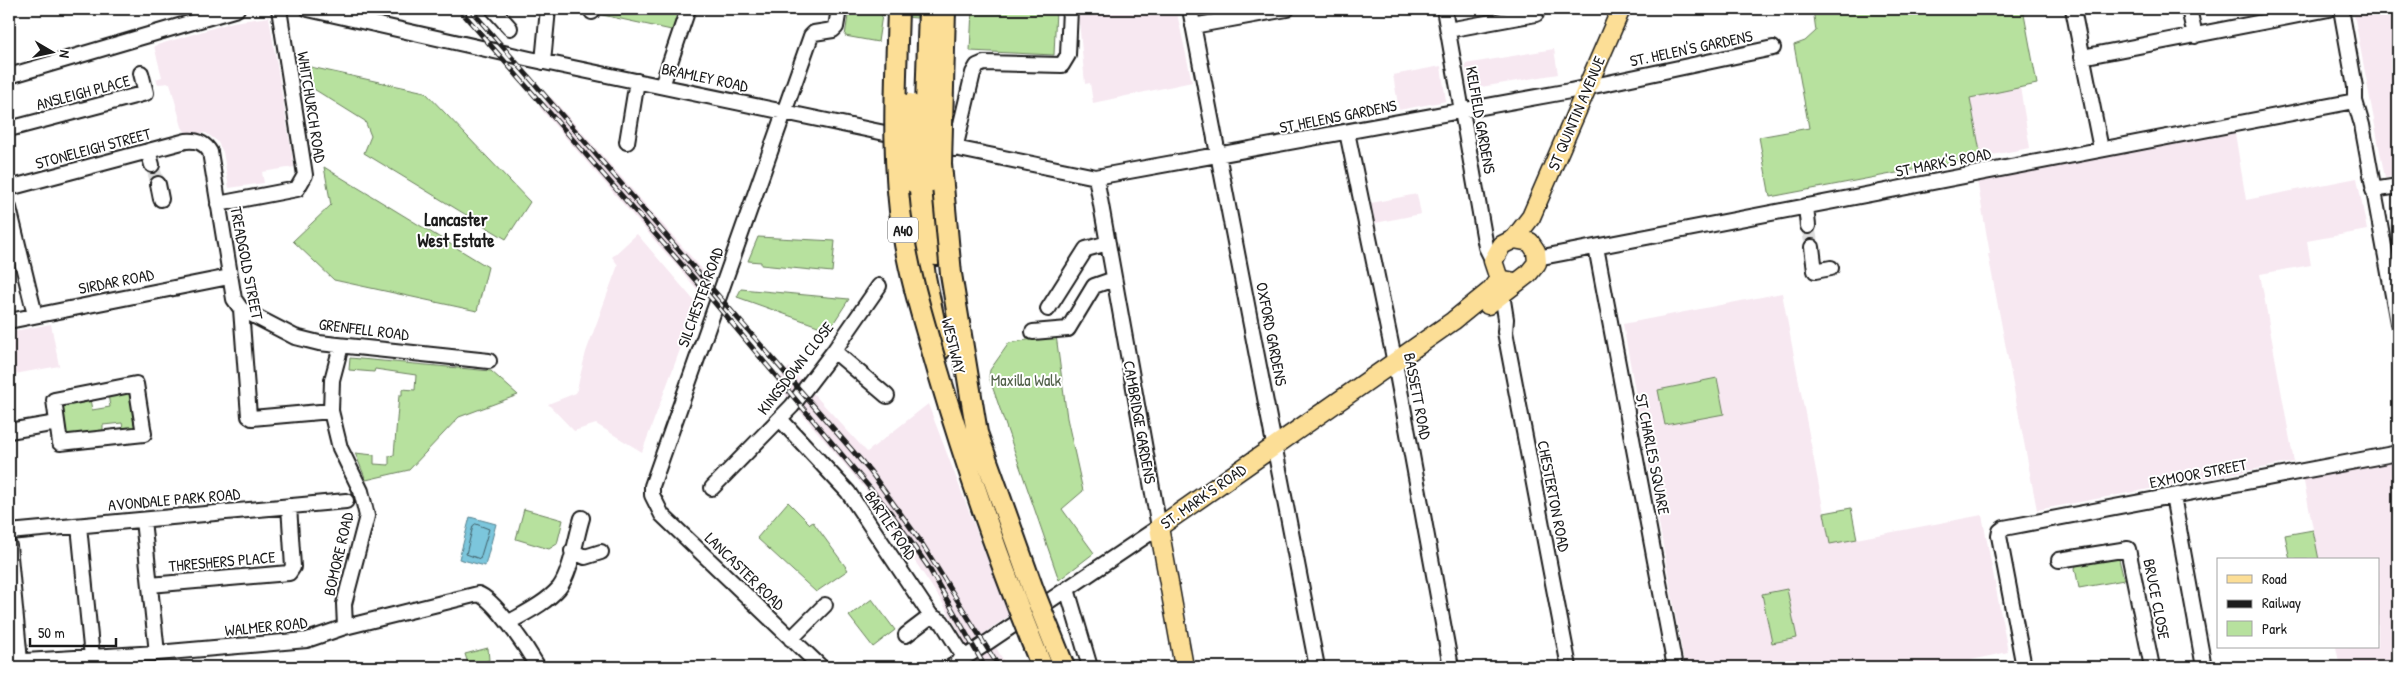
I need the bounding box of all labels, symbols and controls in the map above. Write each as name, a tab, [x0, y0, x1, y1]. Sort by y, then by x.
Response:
street label: ST. HELEN'S GARDENS	[1628, 24, 1755, 72]
north arrow	[28, 28, 78, 78]
text: N	[55, 49, 75, 60]
street label: WHITCHURCH ROAD	[292, 50, 332, 165]
street label: ST QUINTIN AVENUE	[1542, 53, 1610, 173]
street label: BRAMLEY ROAD	[660, 57, 751, 97]
street label: KELFIELD GARDENS	[1461, 65, 1501, 176]
street label: ANSLEIGH PLACE	[34, 69, 132, 115]
street label: ST HELENS GARDENS	[1278, 94, 1399, 138]
street label: STONELEIGH STREET	[33, 122, 154, 174]
street label: ST MARK'S ROAD	[1893, 142, 1993, 182]
street label: TREADGOLD STREET	[225, 205, 269, 322]
district label: Lancaster West Estate	[417, 207, 495, 253]
road number: A40	[888, 218, 918, 242]
street label: SILCHESTER ROAD	[672, 244, 728, 350]
street label: SIRDAR ROAD	[76, 263, 156, 299]
street label: OXFORD GARDENS	[1251, 280, 1293, 388]
street label: GRENFELL ROAD	[318, 313, 411, 345]
street label: WESTWAY	[936, 316, 972, 376]
street label: KINGSDOWN CLOSE	[752, 317, 838, 419]
street label: BASSETT ROAD	[1399, 351, 1437, 442]
street label: CAMBRIDGE GARDENS	[1118, 359, 1162, 486]
park label: Maxilla Walk	[991, 369, 1062, 391]
street label: ST CHARLES SQUARE	[1631, 392, 1675, 516]
street label: CHESTERTON ROAD	[1532, 439, 1576, 554]
street label: EXMOOR STREET	[2147, 453, 2249, 493]
street label: ST. MARK'S ROAD	[1156, 458, 1251, 534]
street label: AVONDALE PARK ROAD	[107, 482, 241, 516]
street label: BARTLE ROAD	[860, 486, 922, 564]
street label: BOMORE ROAD	[318, 510, 358, 598]
street label: LANCASTER ROAD	[700, 527, 790, 615]
street label: THRESHERS PLACE	[168, 545, 276, 577]
street label: BRUCE CLOSE	[2138, 557, 2176, 641]
legend	[2217, 558, 2380, 648]
text: Road	[2262, 568, 2287, 589]
text: Railway	[2262, 592, 2301, 613]
street label: WALMER ROAD	[224, 611, 309, 641]
scale bar	[30, 616, 116, 648]
text: Park	[2262, 618, 2287, 639]
text: 50 m	[38, 622, 65, 643]

